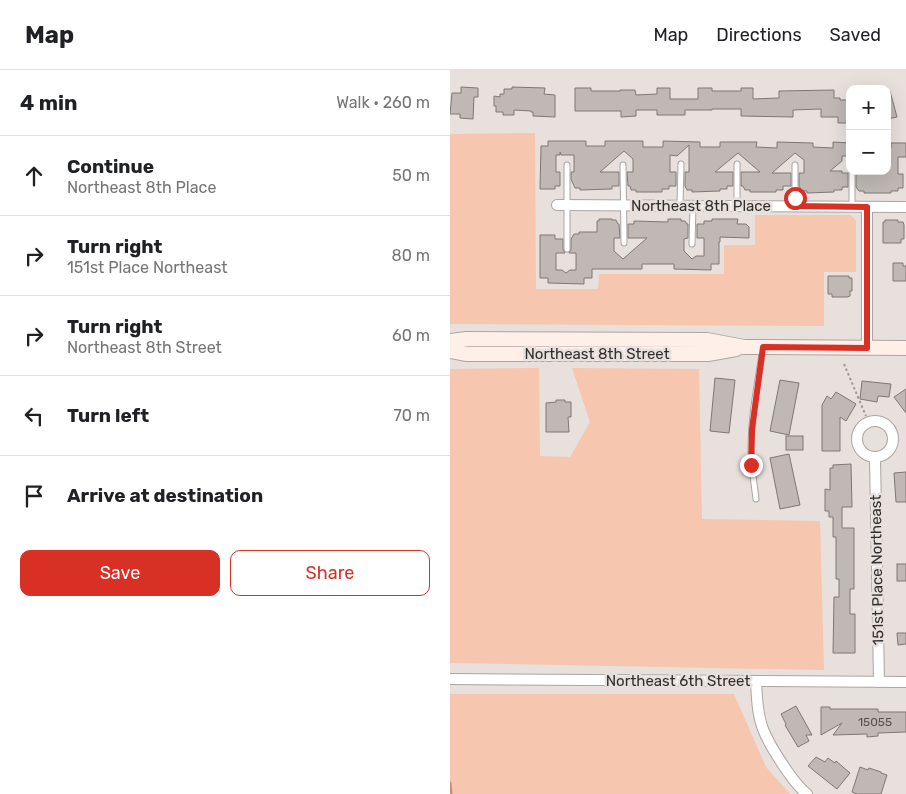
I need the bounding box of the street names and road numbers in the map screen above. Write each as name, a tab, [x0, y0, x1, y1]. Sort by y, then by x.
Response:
street label: Northeast 8th Place	[631, 197, 771, 215]
street label: Northeast 8th Street	[524, 345, 670, 363]
street label: 151st Place Northeast	[867, 494, 887, 645]
street label: Northeast 6th Street	[606, 672, 750, 690]

